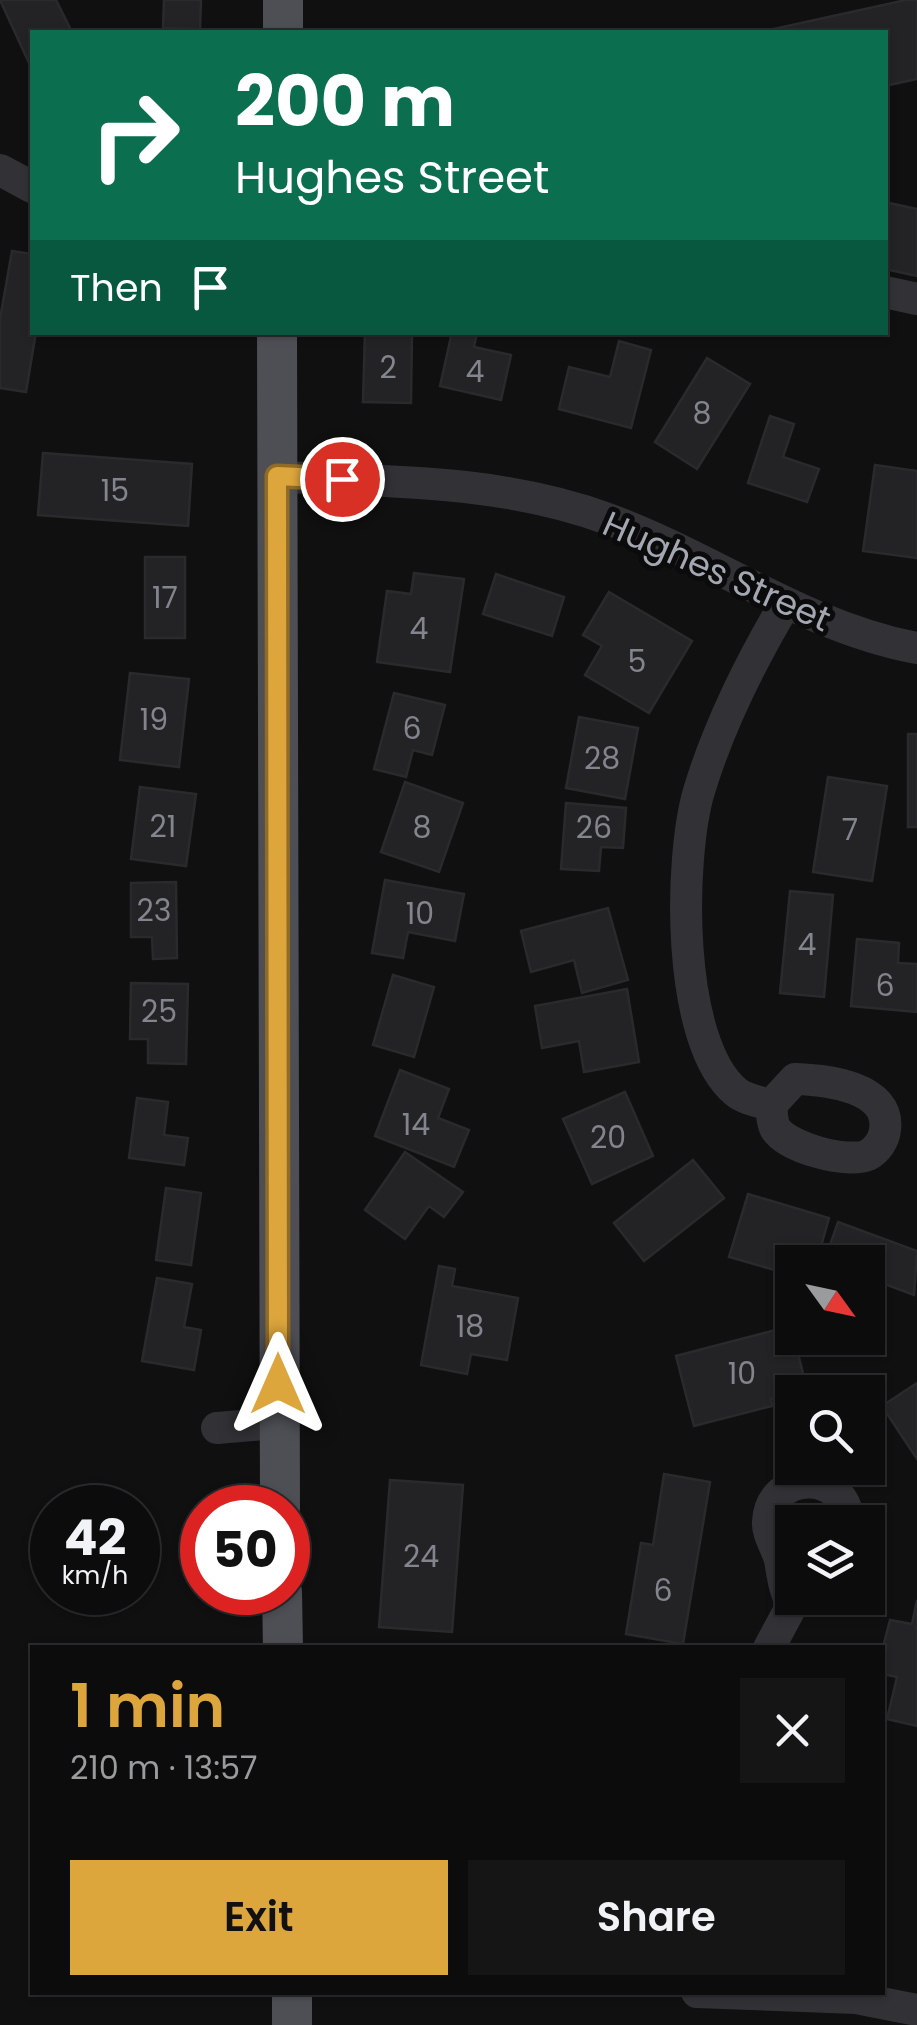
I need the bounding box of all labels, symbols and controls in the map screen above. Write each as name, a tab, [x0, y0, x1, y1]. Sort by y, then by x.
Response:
text: 200 m	[235, 52, 455, 151]
icon: right	[70, 70, 200, 200]
text: Hughes Street	[235, 146, 549, 209]
icon: arrive	[183, 260, 238, 315]
text: Then	[70, 261, 163, 314]
house number: 2	[379, 346, 397, 389]
house number: 4	[466, 350, 484, 393]
house number: 8	[693, 392, 711, 435]
pin	[300, 437, 385, 522]
icon: arrive	[315, 452, 370, 507]
house number: 15	[101, 469, 129, 512]
street label: Hughes Street	[595, 499, 839, 643]
house number: 17	[152, 576, 178, 619]
house number: 4	[410, 607, 428, 650]
house number: 5	[628, 640, 646, 683]
house number: 19	[140, 698, 168, 741]
house number: 6	[402, 707, 422, 750]
house number: 28	[584, 737, 620, 780]
house number: 21	[150, 805, 176, 848]
house number: 8	[413, 806, 431, 849]
house number: 26	[576, 806, 612, 849]
house number: 7	[842, 808, 858, 851]
house number: 23	[137, 889, 171, 932]
house number: 10	[406, 892, 434, 935]
house number: 4	[798, 923, 816, 966]
house number: 6	[875, 964, 895, 1007]
house number: 25	[141, 990, 177, 1033]
house number: 14	[402, 1103, 430, 1146]
house number: 20	[590, 1116, 626, 1159]
north arrow	[775, 1245, 885, 1355]
map controls	[775, 1245, 885, 1615]
house number: 18	[456, 1305, 484, 1348]
position arrow	[226, 1332, 330, 1436]
house number: 10	[728, 1352, 756, 1395]
button: search	[775, 1375, 885, 1485]
speed limit sign: 50	[180, 1485, 310, 1615]
text: 42	[64, 1502, 126, 1573]
button: layers	[775, 1505, 885, 1615]
house number: 24	[403, 1535, 439, 1578]
text: km/h	[62, 1558, 128, 1593]
house number: 6	[653, 1569, 673, 1612]
text: 1 min	[70, 1664, 225, 1748]
button: close	[740, 1678, 845, 1783]
text: 210 m · 13:57	[70, 1745, 258, 1790]
button: Exit	[70, 1860, 448, 1975]
button: Share	[468, 1860, 845, 1975]

